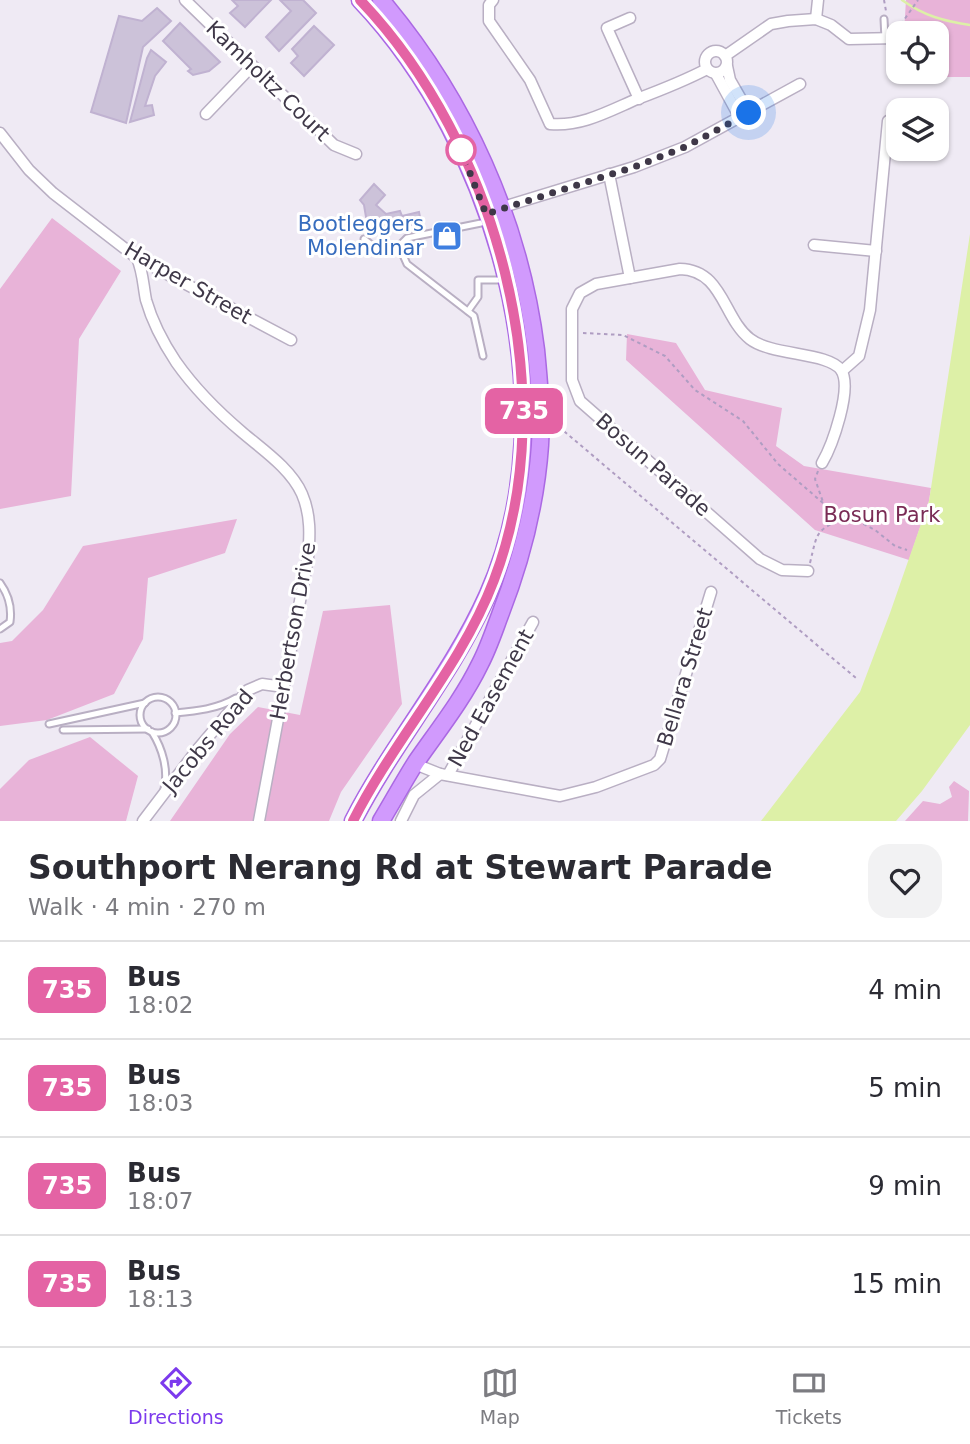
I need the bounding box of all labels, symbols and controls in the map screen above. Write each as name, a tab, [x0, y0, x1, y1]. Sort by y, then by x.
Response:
street label: Kamholtz Court	[201, 16, 335, 146]
map controls	[886, 21, 949, 161]
button: locate	[886, 21, 949, 84]
your location	[731, 95, 766, 130]
button: layers	[886, 98, 949, 161]
unlabelled marker	[446, 135, 476, 165]
place label: Bootleggers Molendinar	[298, 212, 424, 260]
shop icon: Bootleggers Molendinar	[430, 219, 464, 253]
street label: Harper Street	[120, 237, 256, 329]
line badge: 735	[484, 388, 564, 434]
text: 735	[499, 397, 549, 425]
street label: Bosun Parade	[591, 409, 715, 521]
park label: Bosun Park	[824, 503, 941, 527]
street label: Herbertson Drive	[266, 540, 320, 722]
street label: Bellara Street	[652, 605, 718, 749]
street label: Ned Easement	[443, 625, 539, 771]
street label: Jacobs Road	[157, 685, 258, 799]
button: heart	[868, 844, 942, 918]
text: Southport Nerang Rd at Stewart Parade	[28, 848, 773, 887]
text: Walk · 4 min · 270 m	[28, 894, 266, 920]
text: Bus	[127, 962, 181, 992]
text: 4 min	[868, 975, 942, 1005]
text: 735	[42, 976, 92, 1004]
text: 18:02	[127, 992, 193, 1018]
text: Bus	[127, 1060, 181, 1090]
text: 5 min	[868, 1073, 942, 1103]
text: 735	[42, 1074, 92, 1102]
text: 18:03	[127, 1090, 193, 1116]
text: Bus	[127, 1158, 181, 1188]
text: 9 min	[868, 1171, 942, 1201]
text: 735	[42, 1172, 92, 1200]
text: 18:07	[127, 1188, 193, 1214]
text: Bus	[127, 1256, 181, 1286]
text: 15 min	[852, 1269, 942, 1299]
text: 735	[42, 1270, 92, 1298]
text: 18:13	[127, 1286, 193, 1312]
tab: Directions	[128, 1364, 224, 1428]
tab: Map	[480, 1364, 520, 1428]
tab: Tickets	[776, 1364, 842, 1428]

